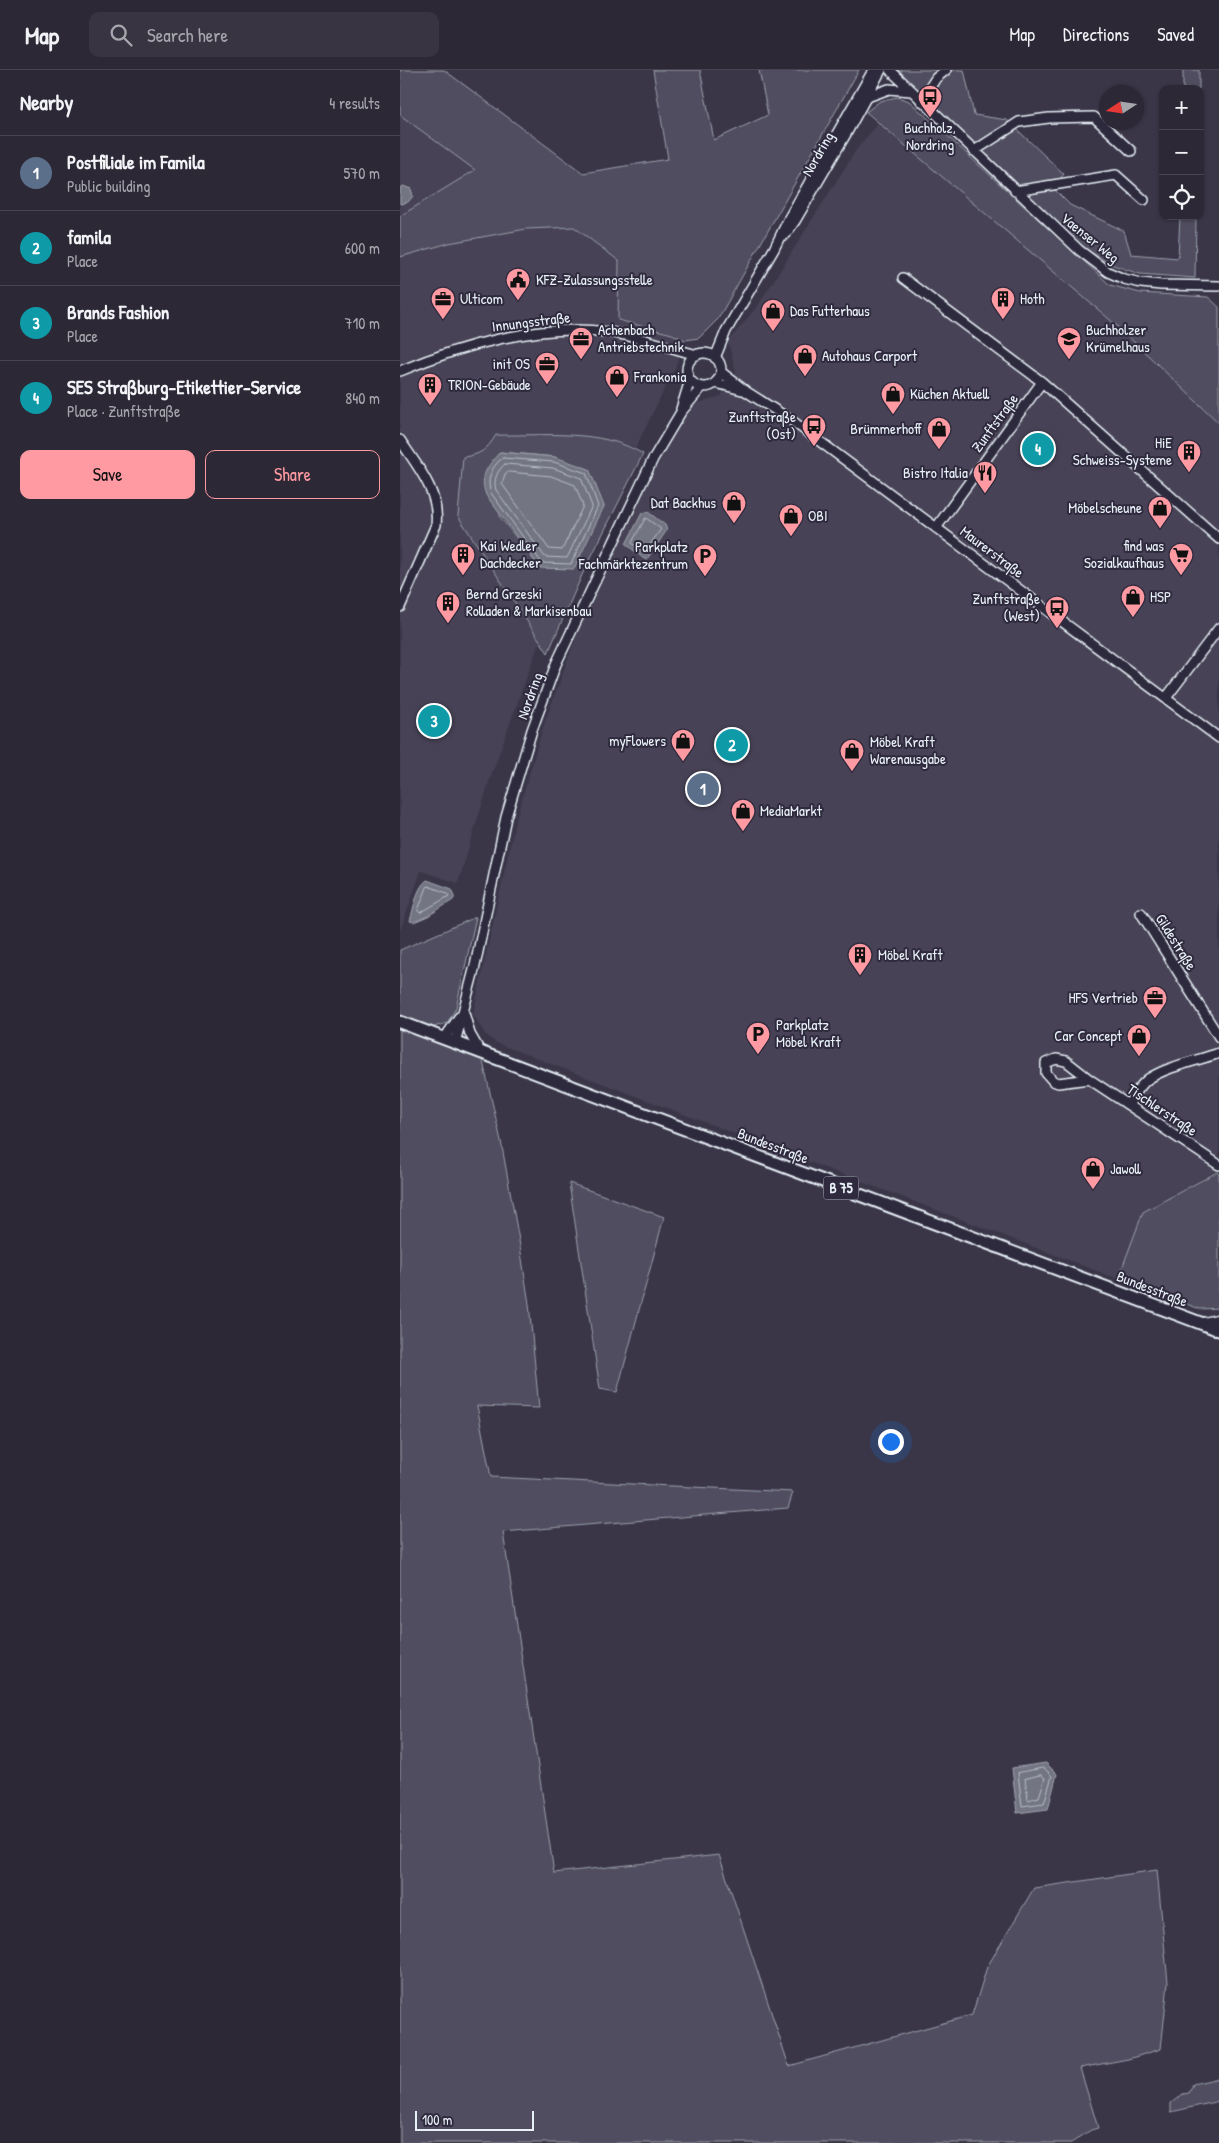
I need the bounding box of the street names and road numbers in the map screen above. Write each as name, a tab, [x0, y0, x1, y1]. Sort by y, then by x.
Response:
street label: Nordring	[796, 127, 839, 180]
street label: Vaenser Weg	[1057, 207, 1124, 268]
street label: Innungsstraße	[491, 306, 571, 337]
street label: Zunftstraße	[966, 389, 1023, 456]
street label: Maurerstraße	[956, 521, 1029, 583]
street label: Nordring	[511, 669, 548, 722]
street label: Gildestraße	[1151, 910, 1202, 974]
street label: Tischlerstraße	[1123, 1078, 1202, 1141]
street label: Bundesstraße	[735, 1122, 812, 1169]
road number: B 75	[824, 1176, 858, 1200]
street label: Bundesstraße	[1114, 1265, 1191, 1312]

